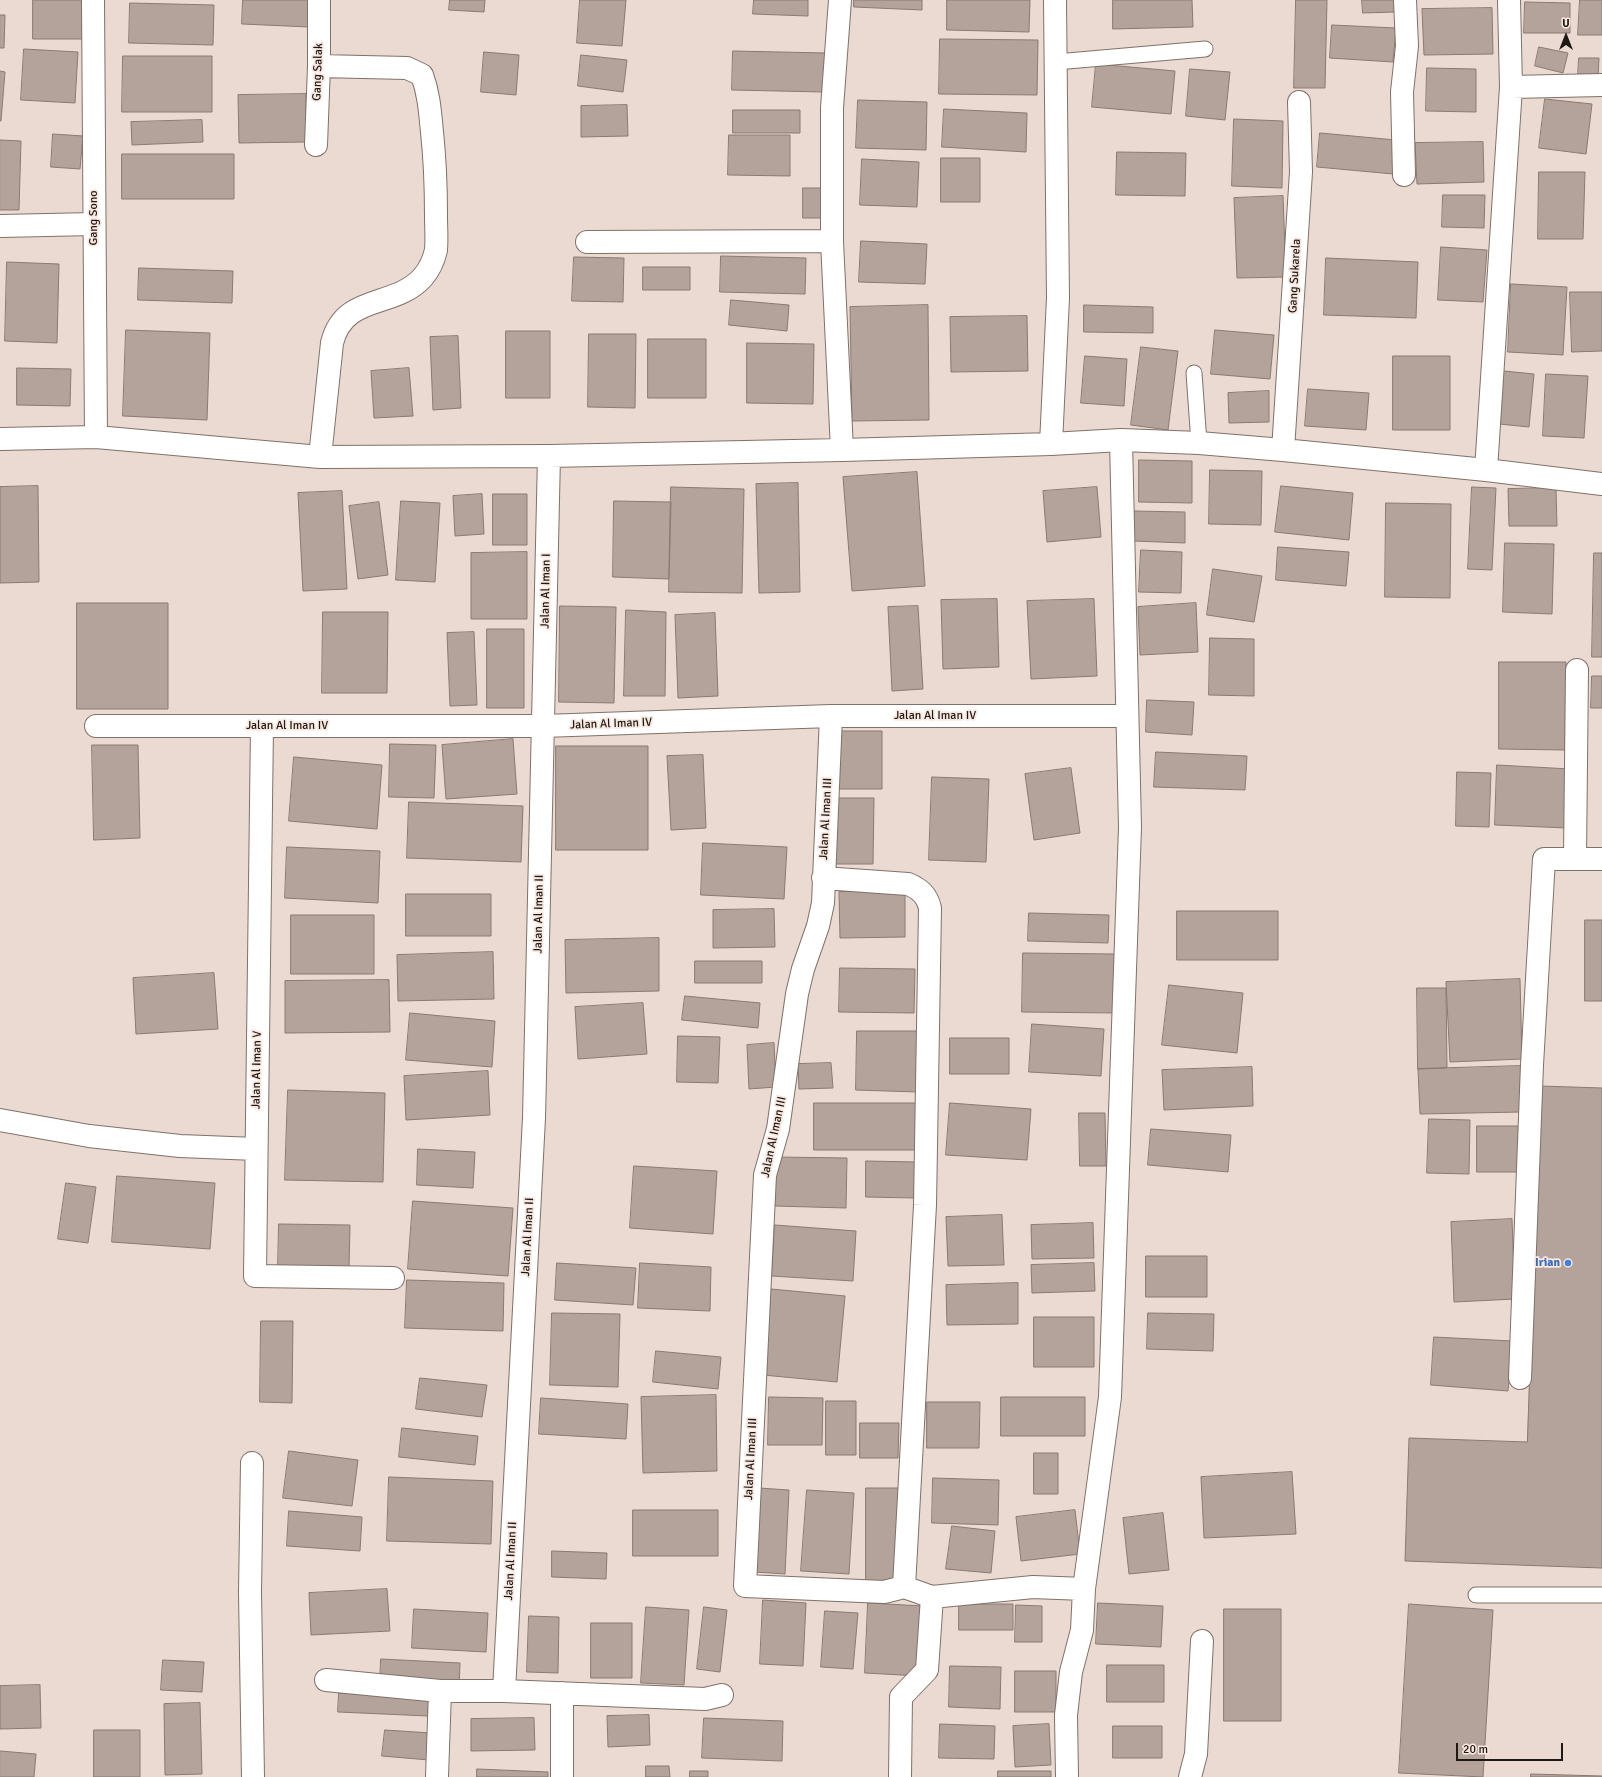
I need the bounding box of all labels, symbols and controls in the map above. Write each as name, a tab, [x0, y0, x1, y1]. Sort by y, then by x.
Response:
north arrow	[1546, 16, 1586, 56]
text: U	[1562, 17, 1570, 30]
street label: Gang Salak	[310, 43, 326, 101]
street label: Gang Sono	[87, 190, 101, 246]
street label: Gang Sukarela	[1286, 238, 1304, 314]
street label: Jalan Al Iman I	[538, 553, 554, 629]
street label: Jalan Al Iman IV	[894, 709, 976, 723]
street label: Jalan Al Iman IV	[570, 715, 652, 733]
street label: Jalan Al Iman IV	[246, 719, 328, 733]
street label: Jalan Al Iman III	[817, 778, 835, 860]
street label: Jalan Al Iman II	[531, 875, 547, 953]
street label: Jalan Al Iman V	[249, 1031, 265, 1109]
street label: Jalan Al Iman III	[758, 1095, 790, 1179]
street label: Jalan Al Iman II	[519, 1197, 537, 1277]
place label: Irian	[1535, 1256, 1560, 1270]
marker: Irian	[1563, 1258, 1573, 1268]
street label: Jalan Al Iman III	[742, 1418, 760, 1500]
street label: Jalan Al Iman II	[502, 1521, 520, 1601]
scale bar	[1458, 1735, 1565, 1761]
text: 20 m	[1463, 1742, 1488, 1757]

